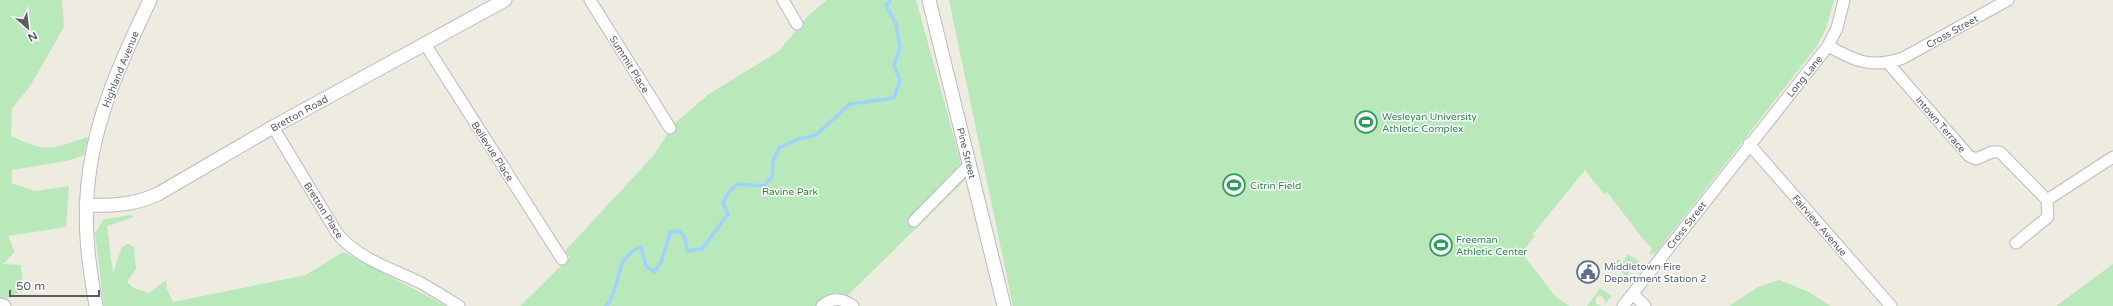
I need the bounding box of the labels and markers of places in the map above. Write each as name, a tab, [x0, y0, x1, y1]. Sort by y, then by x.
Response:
sports icon: Wesleyan University Athletic Complex	[1353, 109, 1379, 135]
place label: Wesleyan University Athletic Complex	[1382, 111, 1478, 135]
sports icon: Citrin Field	[1221, 172, 1247, 198]
place label: Citrin Field	[1250, 180, 1301, 192]
sports icon: Freeman Athletic Center	[1428, 232, 1454, 258]
place label: Freeman Athletic Center	[1456, 234, 1527, 258]
public building icon: Middletown Fire Department Station 2	[1575, 259, 1601, 285]
place label: Middletown Fire Department Station 2	[1604, 261, 1706, 285]

